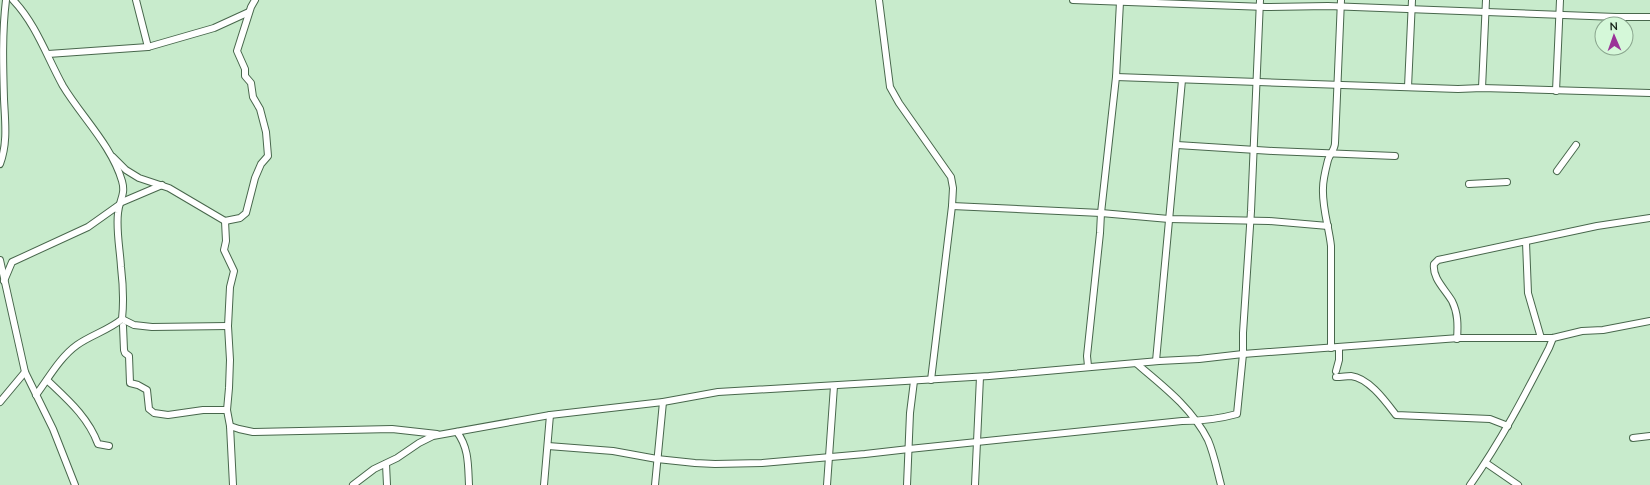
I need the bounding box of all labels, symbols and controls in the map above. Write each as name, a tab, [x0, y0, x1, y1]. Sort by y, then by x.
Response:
north arrow	[1594, 16, 1634, 56]
text: N	[1609, 19, 1618, 34]

